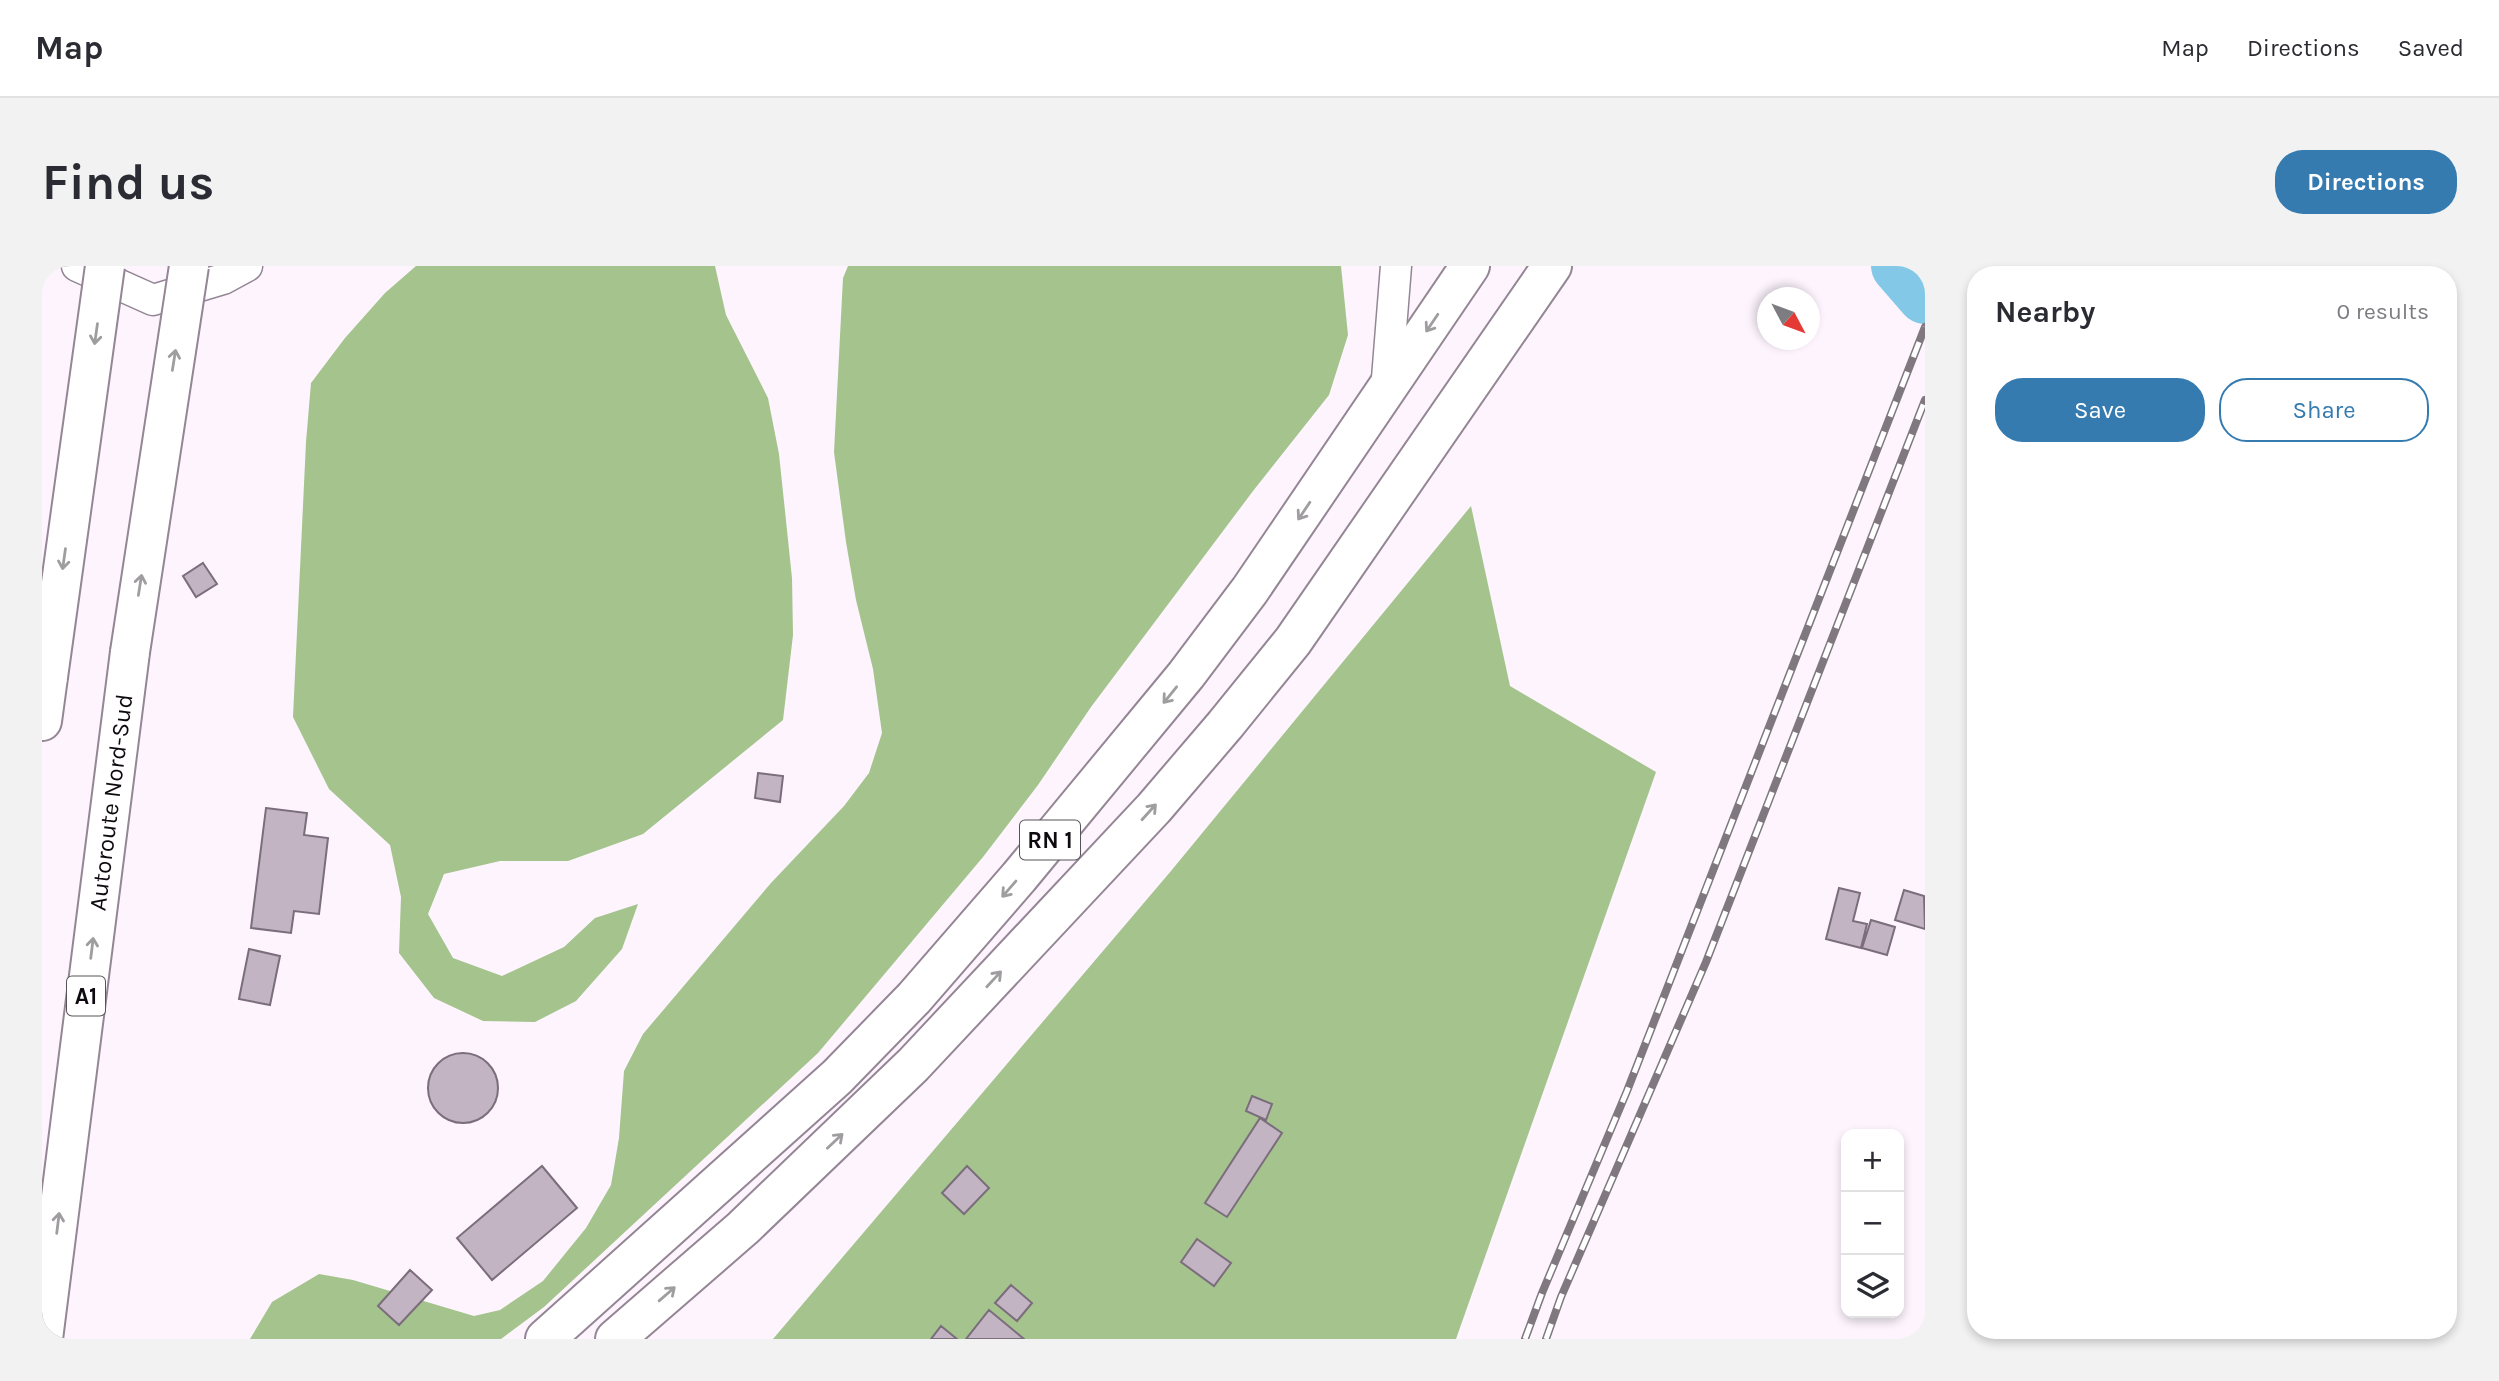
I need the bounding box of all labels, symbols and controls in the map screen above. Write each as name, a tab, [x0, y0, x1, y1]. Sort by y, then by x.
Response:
text: Map	[35, 29, 103, 67]
text: Map	[2161, 34, 2209, 62]
text: Directions	[2247, 34, 2360, 62]
text: Saved	[2398, 34, 2464, 62]
button: Directions	[2275, 150, 2457, 214]
text: Find us	[42, 154, 214, 211]
north arrow	[1757, 287, 1820, 350]
text: Nearby	[1995, 294, 2095, 330]
text: 0 results	[2337, 298, 2429, 325]
one-way arrow	[1424, 313, 1439, 332]
one-way arrow	[89, 322, 102, 344]
one-way arrow	[168, 349, 181, 372]
button: Save	[1995, 378, 2205, 442]
button: Share	[2219, 378, 2429, 442]
one-way arrow	[1297, 501, 1311, 520]
one-way arrow	[58, 547, 71, 570]
one-way arrow	[134, 574, 147, 597]
one-way arrow	[1162, 685, 1177, 703]
street label: Autoroute Nord-Sud	[83, 692, 139, 912]
one-way arrow	[1141, 804, 1158, 821]
road number: RN 1	[1020, 820, 1080, 860]
one-way arrow	[1001, 879, 1017, 897]
one-way arrow	[86, 938, 99, 960]
one-way arrow	[986, 971, 1003, 988]
road number: A1	[67, 976, 105, 1016]
map controls	[1841, 1129, 1904, 1318]
button: +	[1841, 1129, 1904, 1192]
one-way arrow	[826, 1132, 843, 1149]
button: −	[1841, 1192, 1904, 1255]
one-way arrow	[51, 1212, 64, 1235]
button: layers	[1841, 1255, 1904, 1318]
one-way arrow	[658, 1286, 676, 1302]

